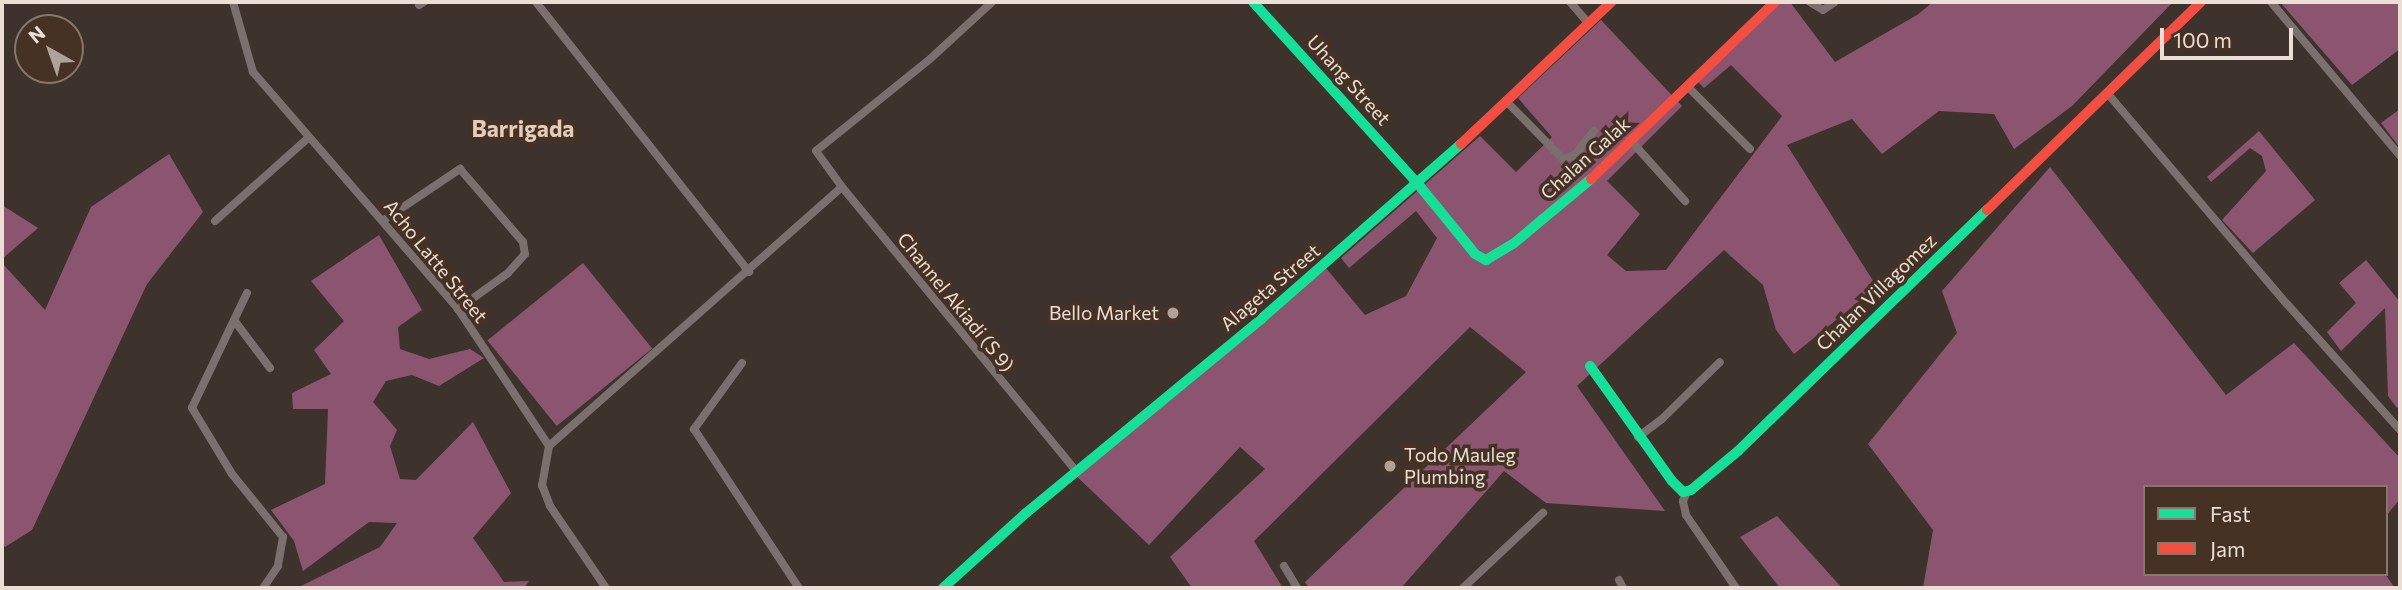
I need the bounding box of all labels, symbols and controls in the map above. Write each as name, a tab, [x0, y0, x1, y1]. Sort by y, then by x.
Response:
north arrow	[14, 14, 84, 84]
scale bar	[2164, 14, 2297, 58]
text: N	[24, 21, 49, 47]
text: 100 m	[2173, 27, 2232, 52]
street label: Uhang Street	[1303, 30, 1395, 130]
street label: Chalan Galak	[1536, 112, 1634, 204]
district label: Barrigada	[472, 114, 574, 142]
street label: Acho Latte Street	[379, 195, 493, 327]
street label: Channel Akiadi (S 9)	[893, 228, 1019, 376]
street label: Chalan Villagomez	[1811, 229, 1941, 355]
street label: Alageta Street	[1216, 239, 1324, 335]
place label: Bello Market	[1049, 302, 1159, 324]
marker: Bello Market	[1165, 305, 1181, 321]
place label: Todo Mauleg Plumbing	[1404, 444, 1516, 488]
marker: Todo Mauleg Plumbing	[1382, 458, 1398, 474]
legend	[2143, 485, 2388, 576]
text: Fast	[2210, 501, 2251, 526]
text: Jam	[2210, 536, 2245, 561]

